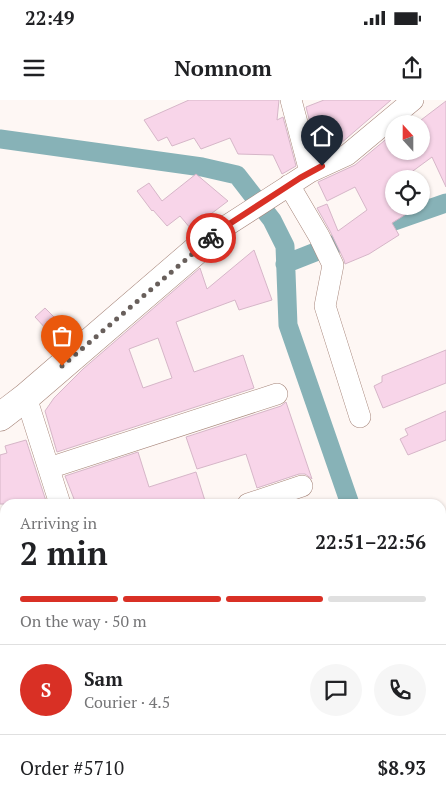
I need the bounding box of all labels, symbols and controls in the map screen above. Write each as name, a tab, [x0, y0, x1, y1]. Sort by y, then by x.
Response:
text: 22:49	[25, 5, 74, 30]
text: Nomnom	[174, 53, 272, 82]
icon: menu	[20, 54, 48, 82]
icon: share	[398, 54, 426, 82]
pin	[301, 115, 343, 166]
north arrow	[385, 115, 430, 160]
map controls	[385, 115, 430, 215]
icon: home	[308, 122, 336, 150]
button: locate	[385, 170, 430, 215]
courier	[186, 213, 236, 263]
icon: bike	[197, 224, 225, 252]
pin	[41, 315, 83, 366]
icon: bag	[48, 322, 76, 350]
text: Arriving in	[20, 512, 97, 534]
text: 22:51–22:56	[315, 529, 426, 554]
text: 2 min	[20, 532, 108, 574]
text: On the way · 50 m	[20, 610, 147, 632]
button: chat	[310, 664, 362, 716]
button: phone	[374, 664, 426, 716]
text: Sam	[84, 666, 123, 691]
text: S	[41, 677, 51, 702]
text: Courier · 4.5	[84, 691, 170, 713]
text: Order #5710	[20, 755, 124, 780]
text: $8.93	[377, 755, 426, 780]

